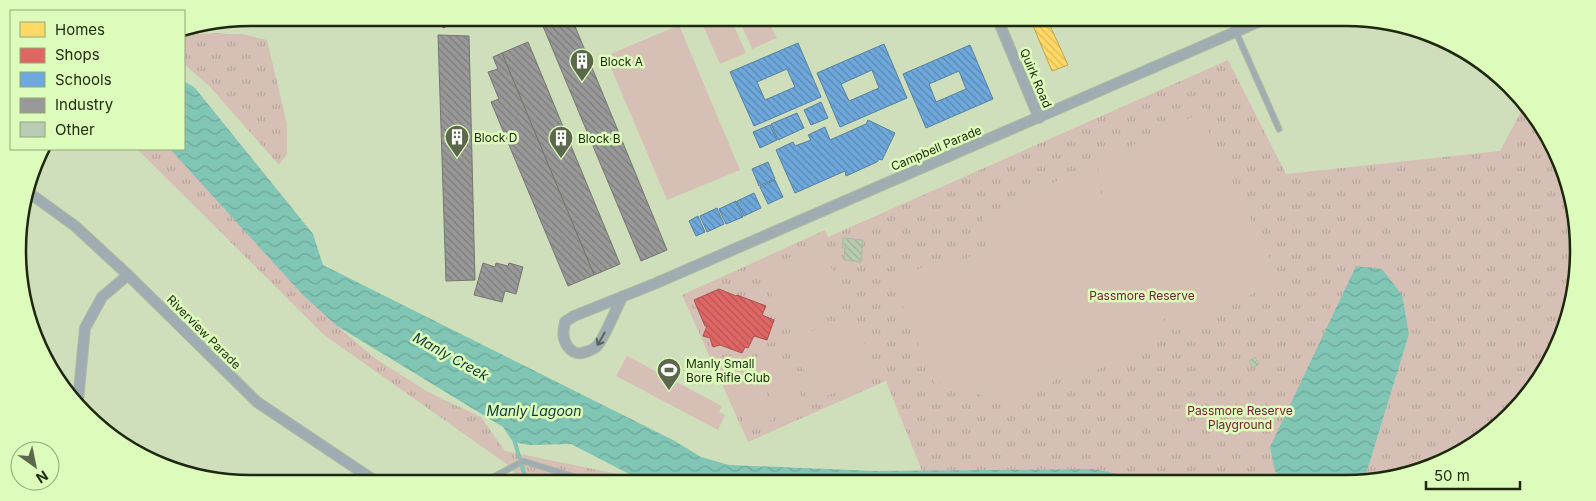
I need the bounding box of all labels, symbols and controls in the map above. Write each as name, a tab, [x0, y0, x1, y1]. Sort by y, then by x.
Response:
legend	[10, 10, 185, 150]
text: Homes	[55, 20, 105, 39]
text: Shops	[55, 45, 100, 64]
street label: Quirk Road	[1017, 46, 1055, 110]
building icon: Block A	[569, 48, 595, 82]
place label: Block A	[600, 54, 643, 69]
text: Schools	[55, 70, 112, 89]
text: Industry	[55, 95, 114, 114]
text: Other	[55, 120, 95, 139]
street label: Campbell Parade	[888, 122, 984, 174]
building icon: Block D	[444, 124, 470, 158]
building icon: Block B	[548, 125, 574, 159]
place label: Block D	[474, 130, 517, 145]
place label: Block B	[578, 131, 621, 146]
park label: Passmore Reserve	[1089, 288, 1195, 303]
street label: Riverview Parade	[164, 292, 244, 372]
water label: Manly Creek	[410, 328, 492, 384]
one-way arrow	[596, 332, 606, 347]
place label: Manly Small Bore Rifle Club	[686, 356, 770, 385]
sports icon: Manly Small Bore Rifle Club	[656, 357, 682, 391]
water label: Manly Lagoon	[487, 402, 581, 419]
park label: Passmore Reserve Playground	[1187, 403, 1293, 432]
north arrow	[10, 441, 60, 491]
scale bar	[1426, 458, 1520, 490]
text: 50 m	[1434, 466, 1470, 485]
text: N	[33, 467, 51, 487]

